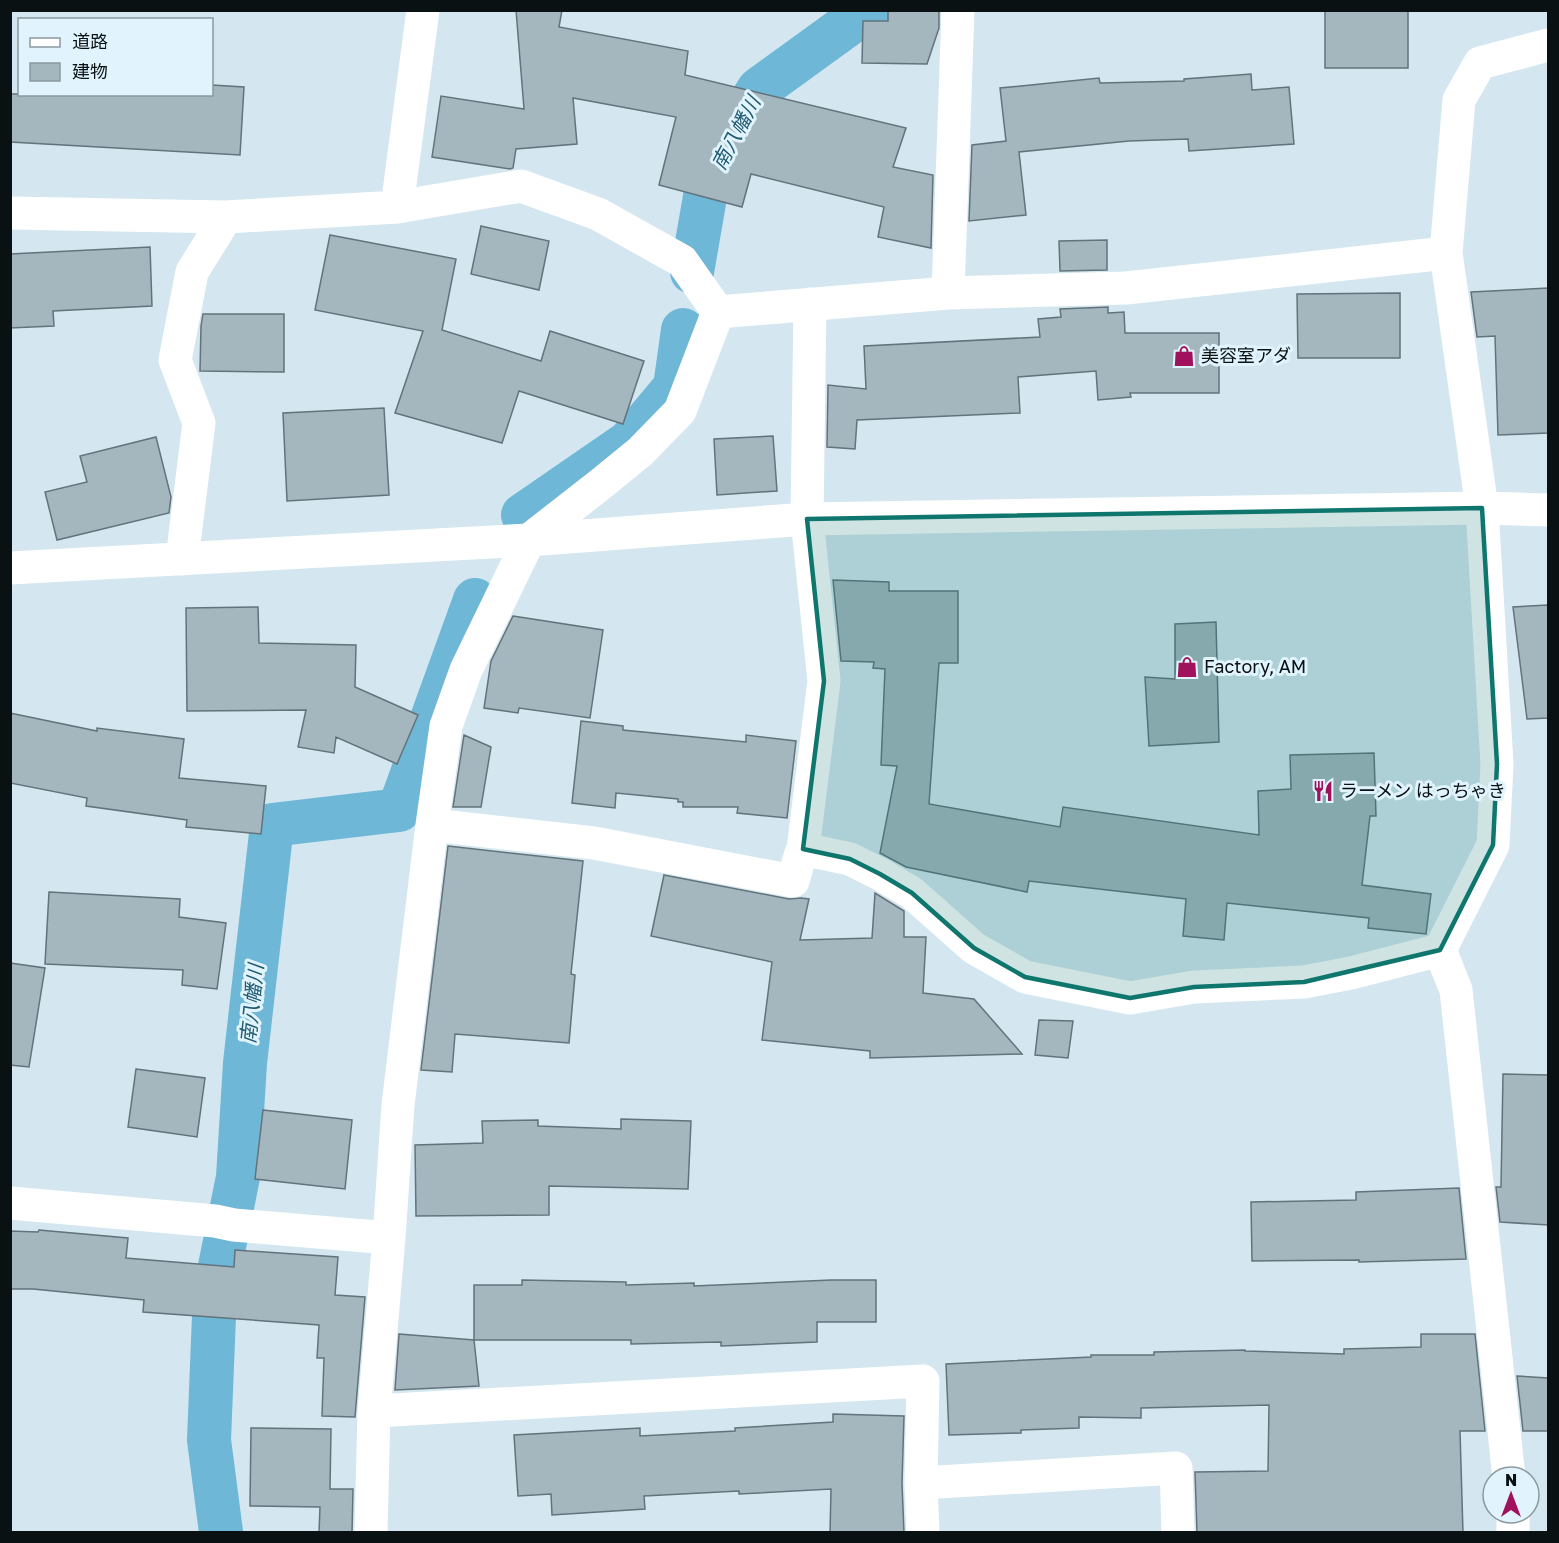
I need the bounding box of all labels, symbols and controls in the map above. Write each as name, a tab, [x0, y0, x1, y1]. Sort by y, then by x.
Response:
legend	[18, 18, 213, 96]
text: 道路	[72, 30, 108, 52]
text: 建物	[72, 60, 108, 82]
water label: 南八幡川	[706, 90, 765, 173]
shop icon: 美容室アダ	[1172, 344, 1196, 368]
place label: 美容室アダ	[1201, 344, 1291, 366]
shop icon: Factory, AM	[1175, 655, 1199, 679]
place label: Factory, AM	[1204, 655, 1306, 677]
restaurant icon: ラーメン はっちゃき	[1311, 779, 1335, 803]
place label: ラーメン はっちゃき	[1340, 779, 1506, 801]
water label: 南八幡川	[235, 961, 267, 1045]
north arrow	[1481, 1465, 1541, 1525]
text: N	[1505, 1470, 1517, 1490]

